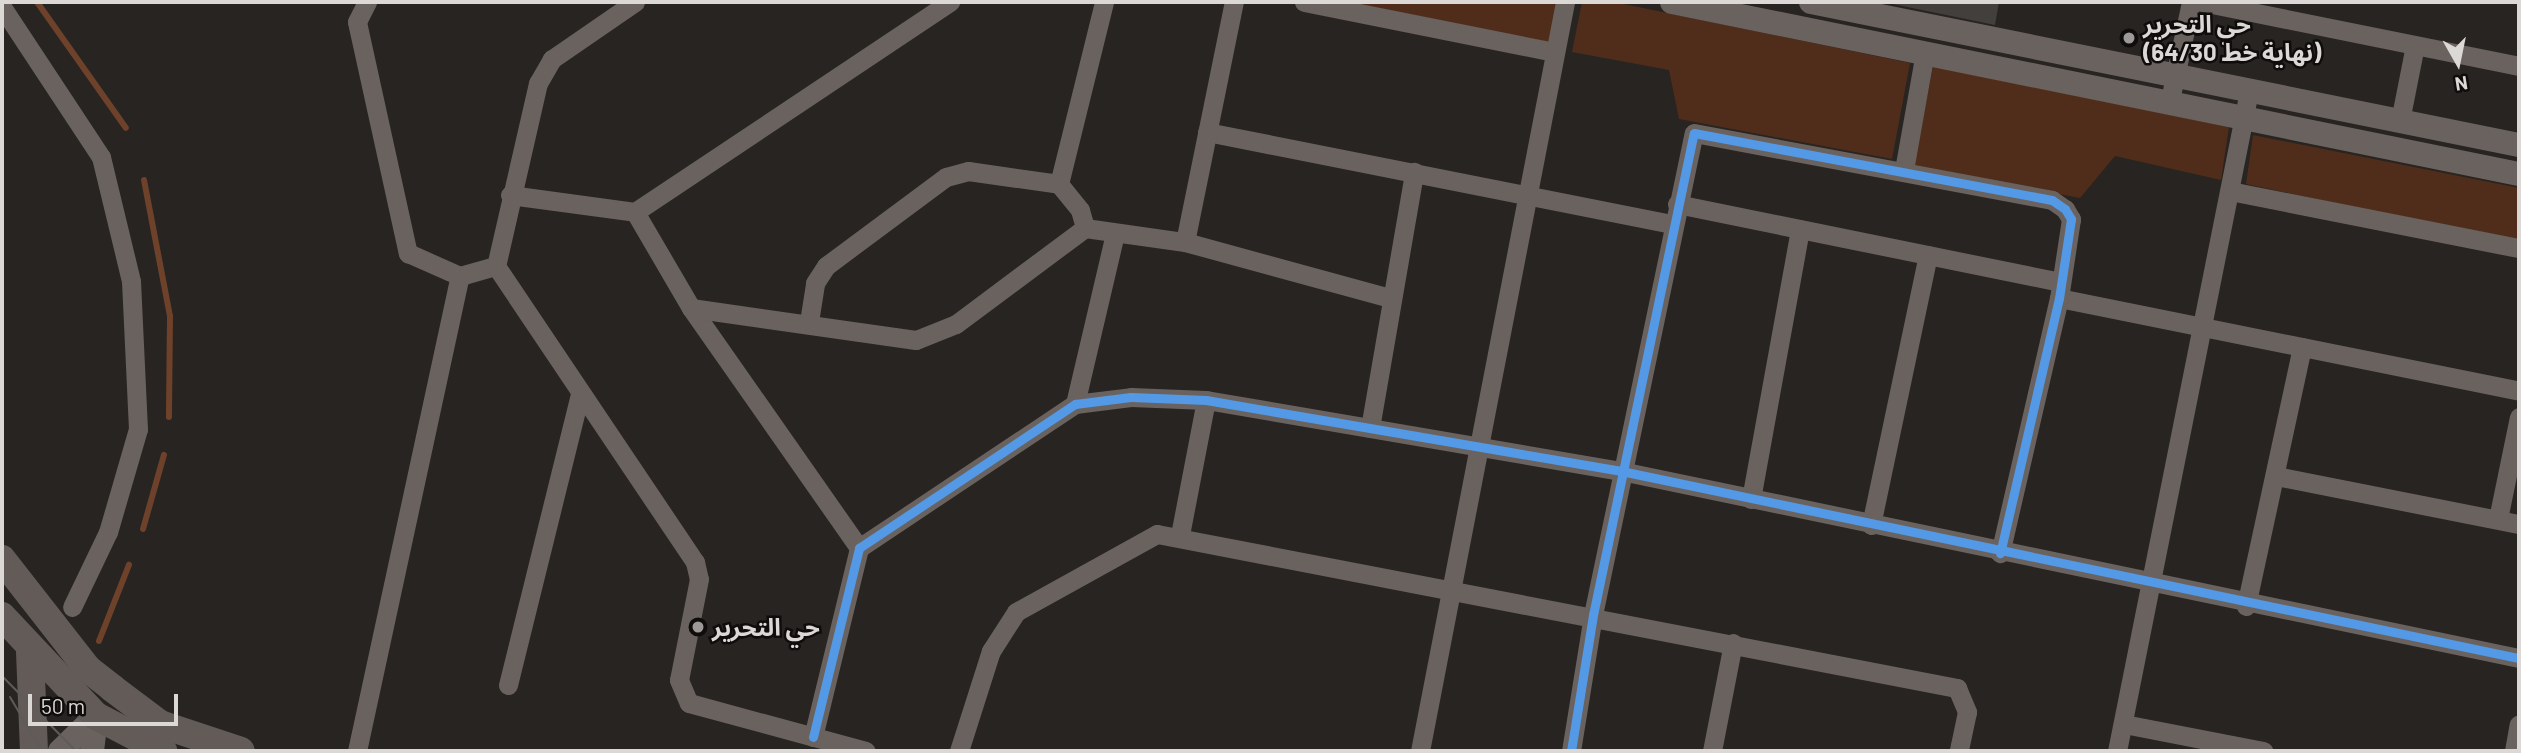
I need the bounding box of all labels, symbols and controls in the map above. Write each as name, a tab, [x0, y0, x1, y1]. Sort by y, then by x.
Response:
place label: حي التحرير (نهاية خط 64/30)	[2143, 10, 2321, 66]
north arrow	[2423, 28, 2493, 98]
marker: حي التحرير (نهاية خط 64/30)	[2121, 30, 2137, 46]
text: N	[2453, 72, 2469, 97]
place label: حي التحرير	[712, 613, 820, 641]
marker: حي التحرير	[690, 619, 706, 635]
scale bar	[32, 680, 182, 724]
text: 50 m	[41, 693, 85, 718]

